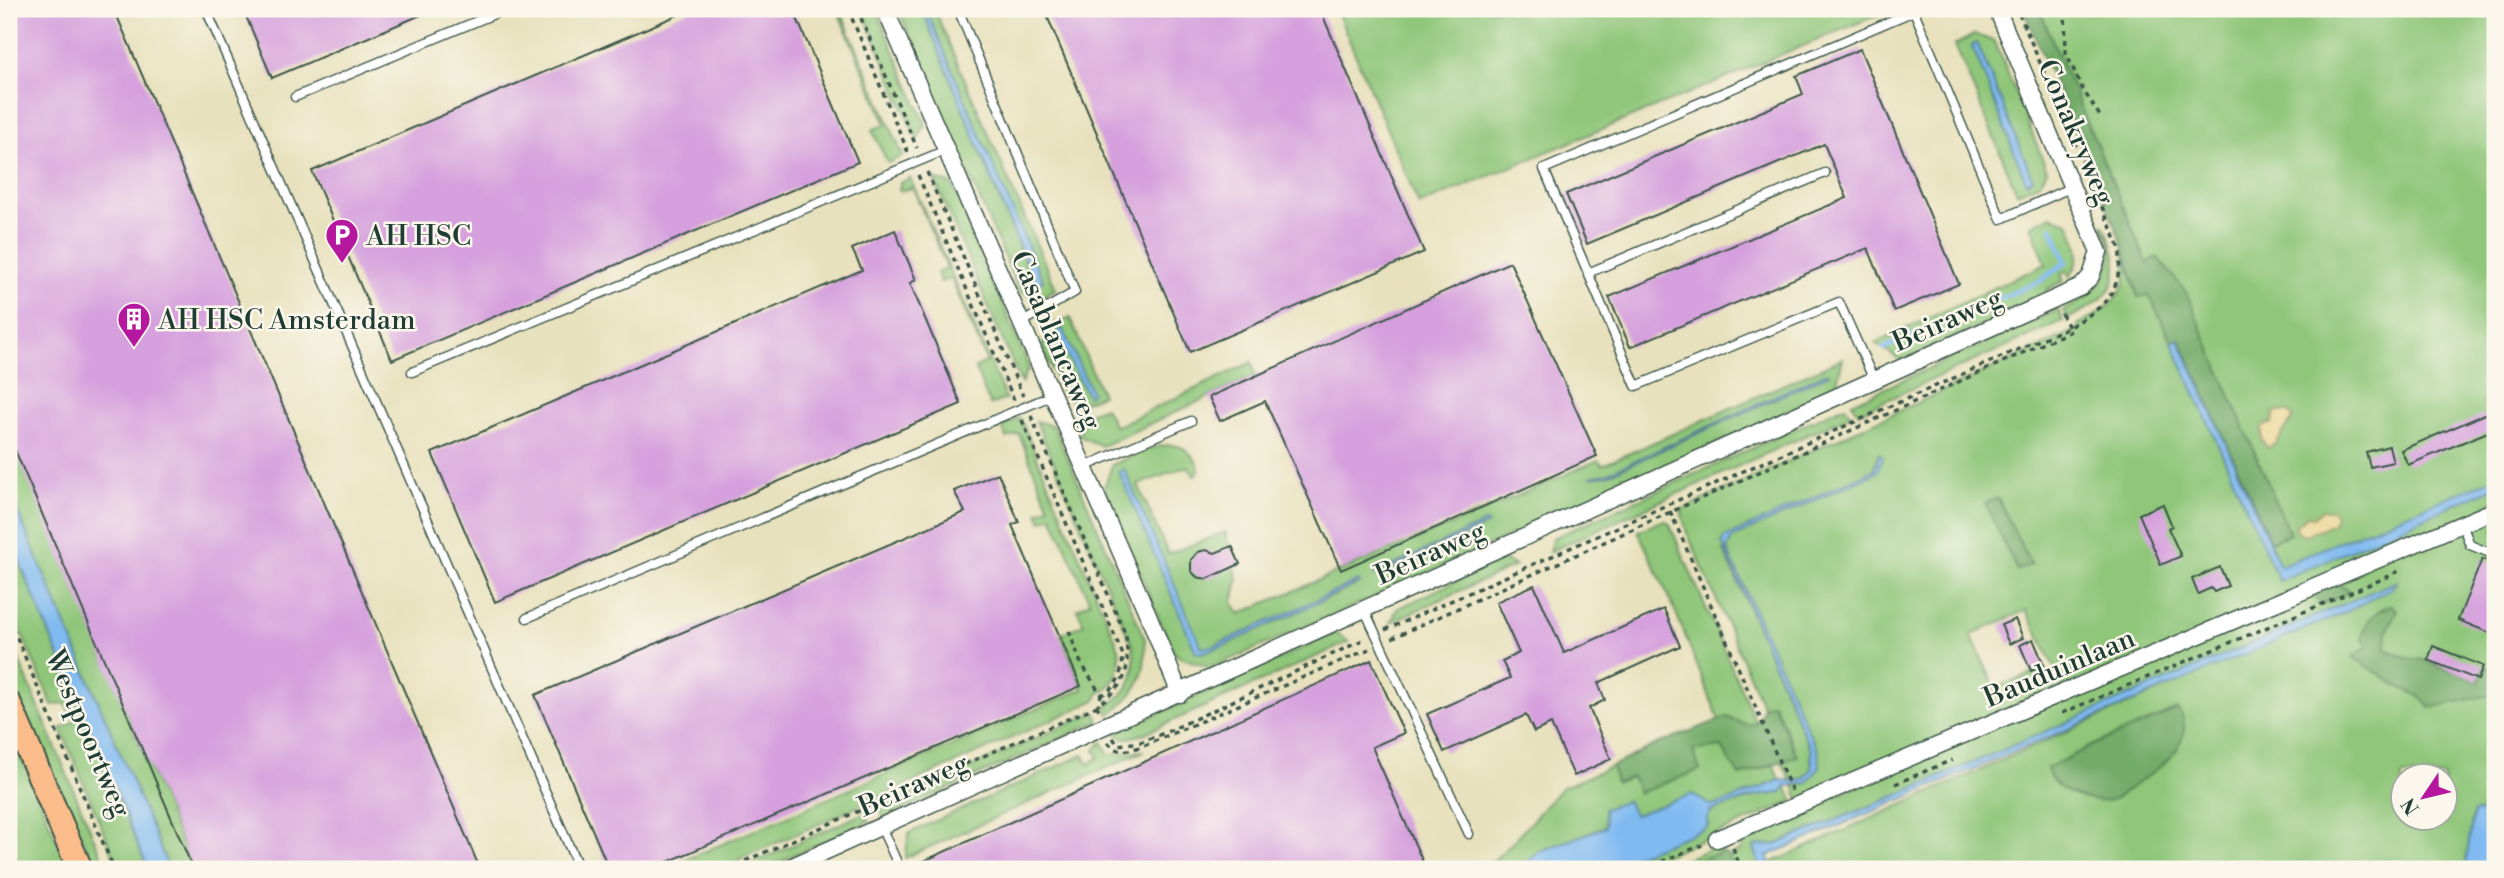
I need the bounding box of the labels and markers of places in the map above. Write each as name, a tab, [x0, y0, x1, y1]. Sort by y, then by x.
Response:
parking icon: AH HSC	[323, 216, 361, 265]
place label: AH HSC	[365, 219, 471, 254]
building icon: AH HSC Amsterdam	[115, 300, 153, 349]
place label: AH HSC Amsterdam	[157, 303, 415, 338]

